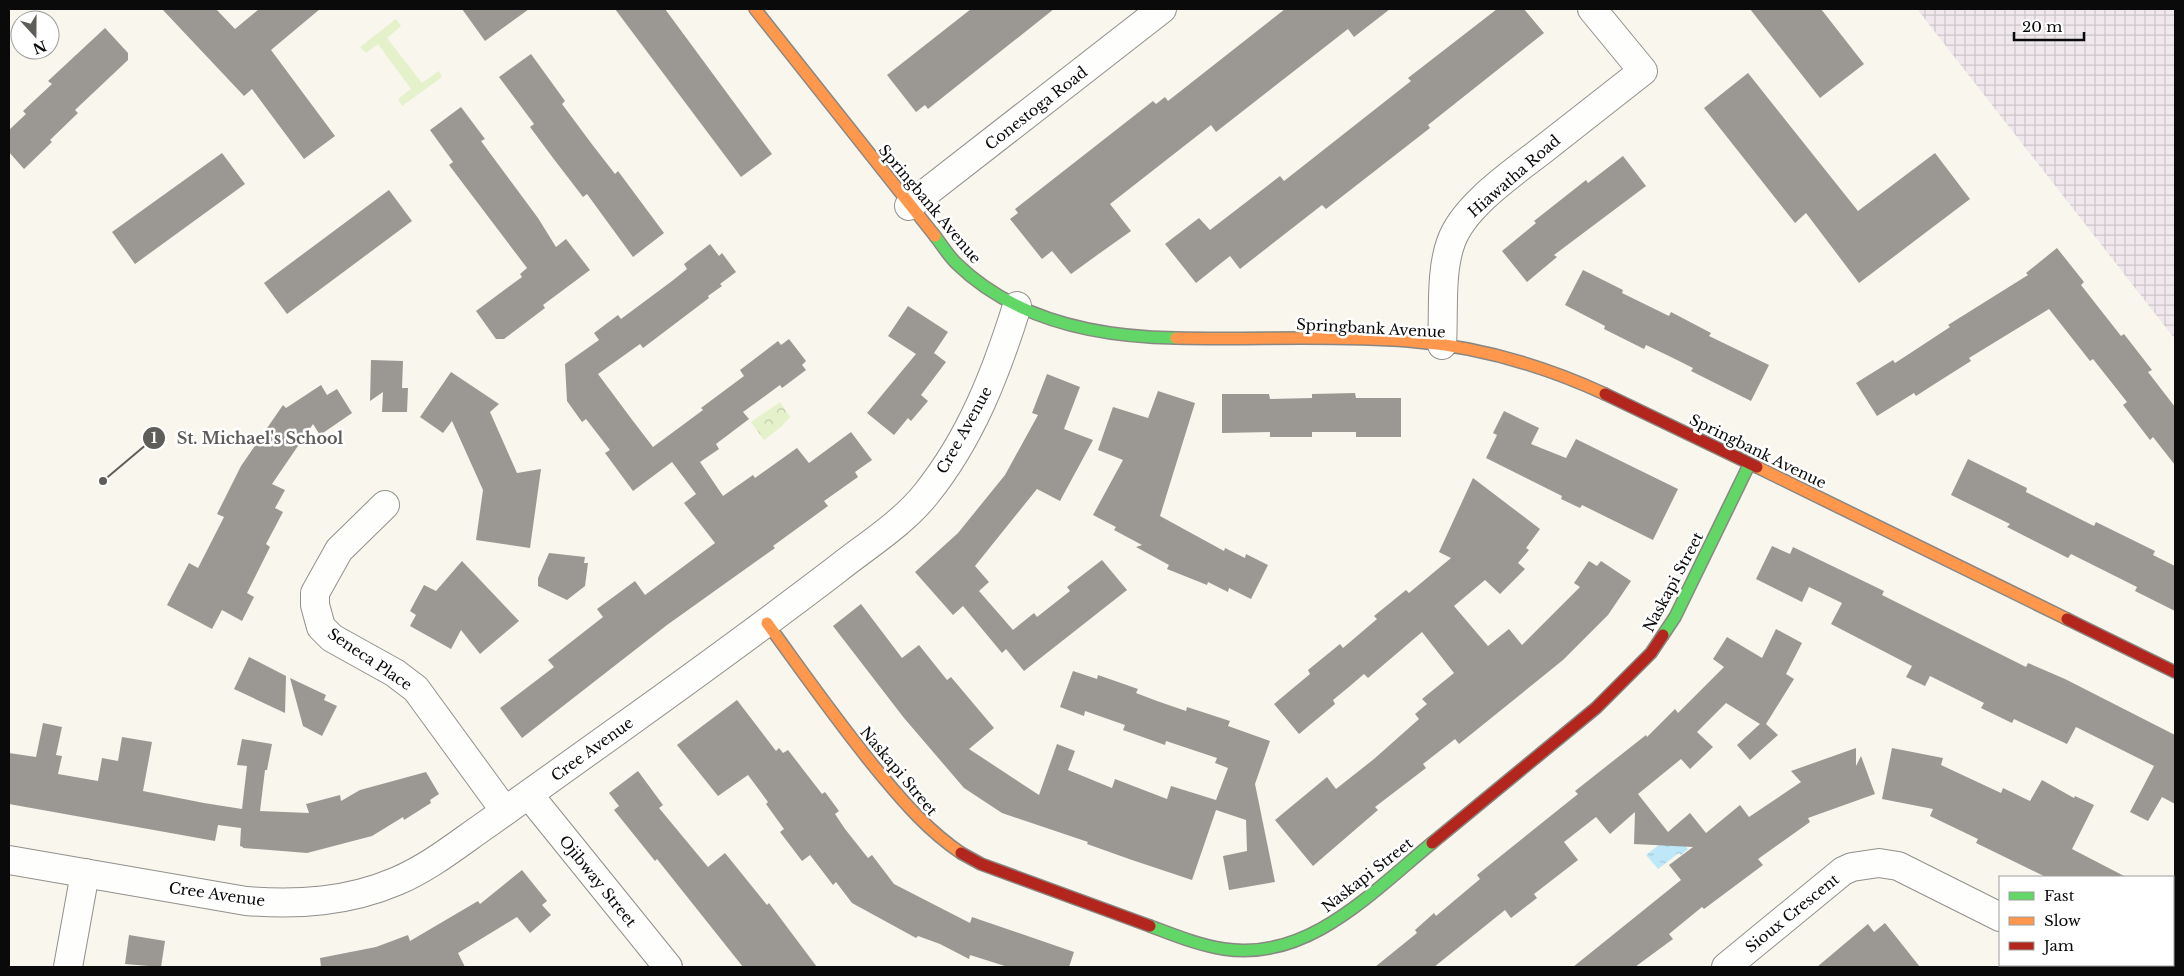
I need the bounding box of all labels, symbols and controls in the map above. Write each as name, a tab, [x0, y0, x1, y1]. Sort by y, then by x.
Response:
north arrow	[10, 10, 60, 60]
scale bar	[2014, 10, 2084, 42]
text: 20 m	[2022, 17, 2062, 36]
text: N	[30, 36, 49, 58]
street label: Conestoga Road	[981, 62, 1091, 154]
street label: Hiawatha Road	[1464, 131, 1564, 221]
street label: Springbank Avenue	[875, 141, 985, 267]
street label: Springbank Avenue	[1296, 315, 1446, 341]
street label: Cree Avenue	[932, 383, 996, 477]
street label: Springbank Avenue	[1687, 410, 1829, 492]
callout: St. Michael's School	[142, 423, 353, 454]
text: 1	[151, 428, 158, 447]
text: St. Michael's School	[177, 428, 344, 448]
street label: Naskapi Street	[1639, 529, 1707, 635]
street label: Seneca Place	[324, 624, 416, 694]
street label: Cree Avenue	[547, 713, 637, 785]
street label: Naskapi Street	[856, 723, 942, 820]
street label: Ojibway Street	[555, 831, 641, 931]
street label: Naskapi Street	[1318, 833, 1417, 916]
street label: Sioux Crescent	[1741, 869, 1843, 957]
legend	[1999, 876, 2174, 966]
street label: Cree Avenue	[168, 878, 266, 910]
text: Fast	[2044, 886, 2075, 905]
text: Slow	[2044, 911, 2081, 930]
text: Jam	[2042, 936, 2074, 955]

